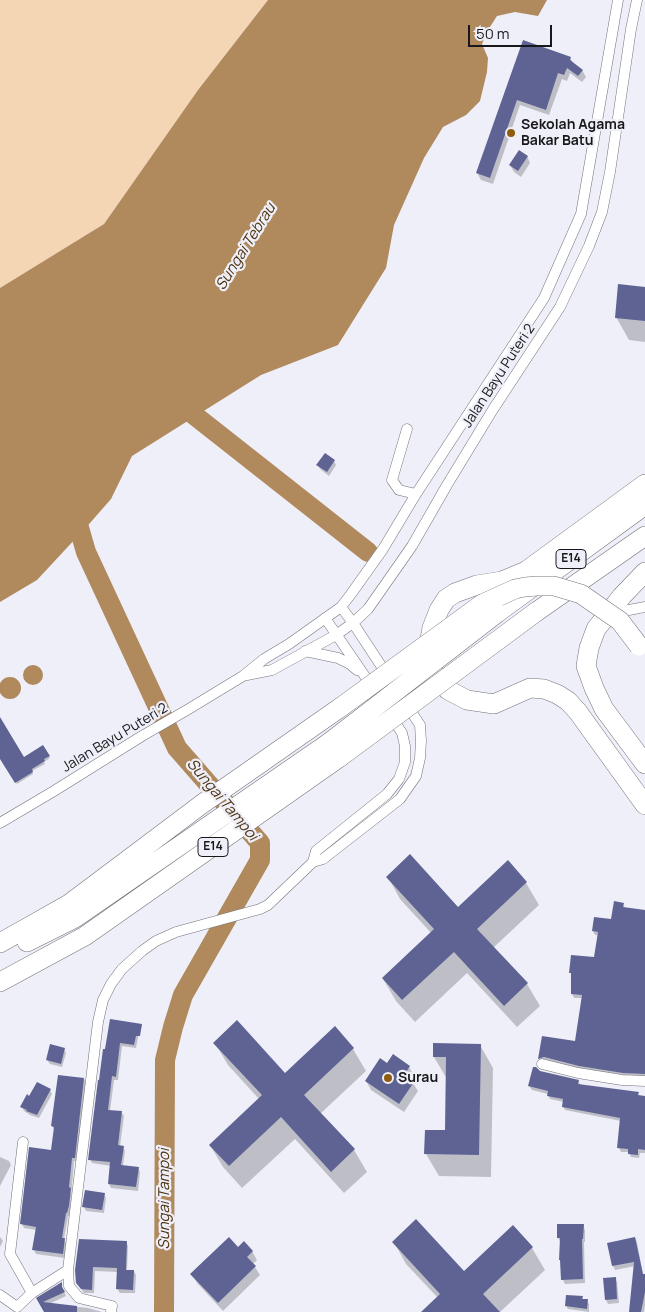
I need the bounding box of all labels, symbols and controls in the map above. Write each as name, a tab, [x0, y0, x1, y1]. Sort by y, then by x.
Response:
scale bar	[470, 15, 554, 47]
text: 50 m	[476, 23, 510, 44]
place label: Sekolah Agama Bakar Batu	[521, 117, 625, 150]
marker: Sekolah Agama Bakar Batu	[505, 127, 517, 139]
water label: Sungai Tebrau	[212, 200, 280, 294]
street label: Jalan Bayu Puteri 2	[459, 321, 539, 431]
road number: E14	[556, 550, 586, 568]
street label: Jalan Bayu Puteri 2	[59, 700, 171, 776]
water label: Sungai Tampoi	[183, 756, 261, 844]
road number: E14	[198, 838, 228, 856]
place label: Surau	[398, 1070, 438, 1086]
marker: Surau	[382, 1072, 394, 1084]
water label: Sungai Tampoi	[156, 1149, 174, 1249]

